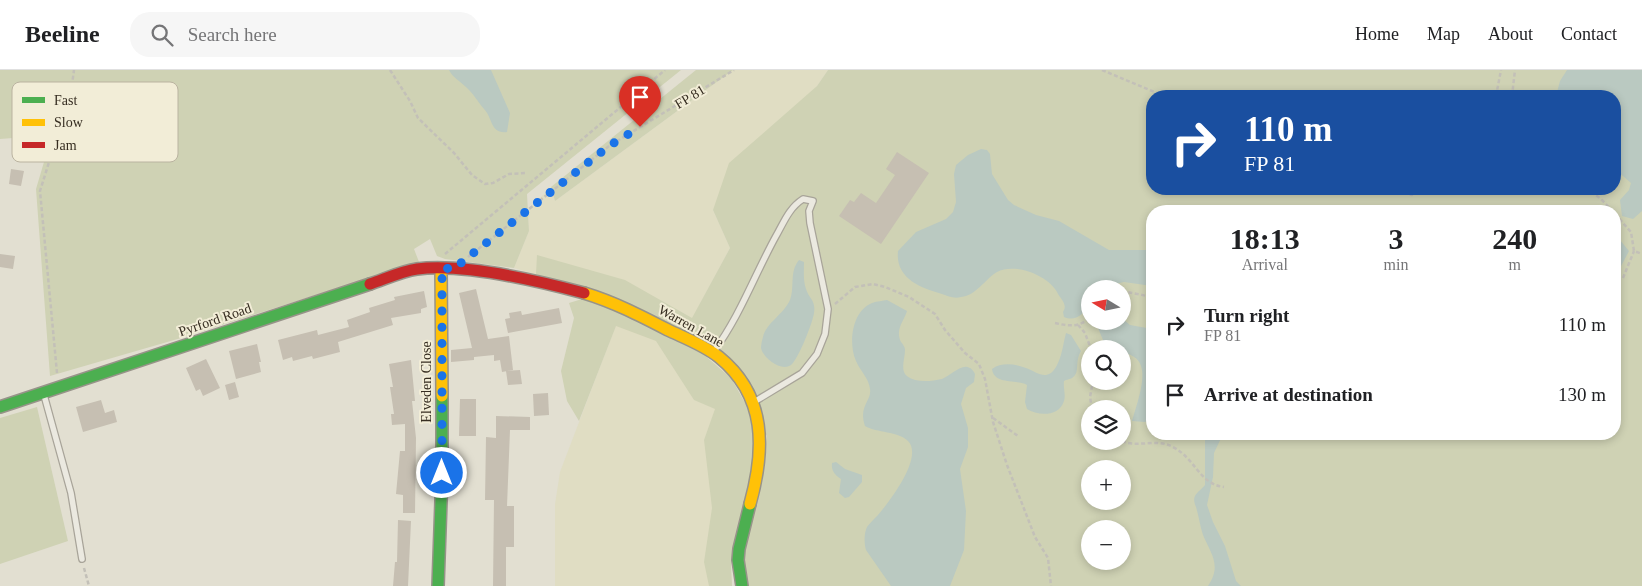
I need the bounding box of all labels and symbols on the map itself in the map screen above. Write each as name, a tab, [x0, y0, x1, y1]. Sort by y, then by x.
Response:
pin	[619, 76, 661, 127]
legend	[12, 82, 178, 162]
street label: FP 81	[672, 82, 708, 112]
text: Fast	[54, 93, 77, 108]
text: Slow	[54, 115, 84, 130]
text: Jam	[54, 138, 77, 153]
north arrow	[1081, 280, 1131, 330]
street label: Pyrford Road	[177, 301, 253, 339]
street label: Warren Lane	[656, 302, 726, 350]
street label: Elveden Close	[419, 341, 434, 423]
position arrow	[415, 446, 467, 498]

